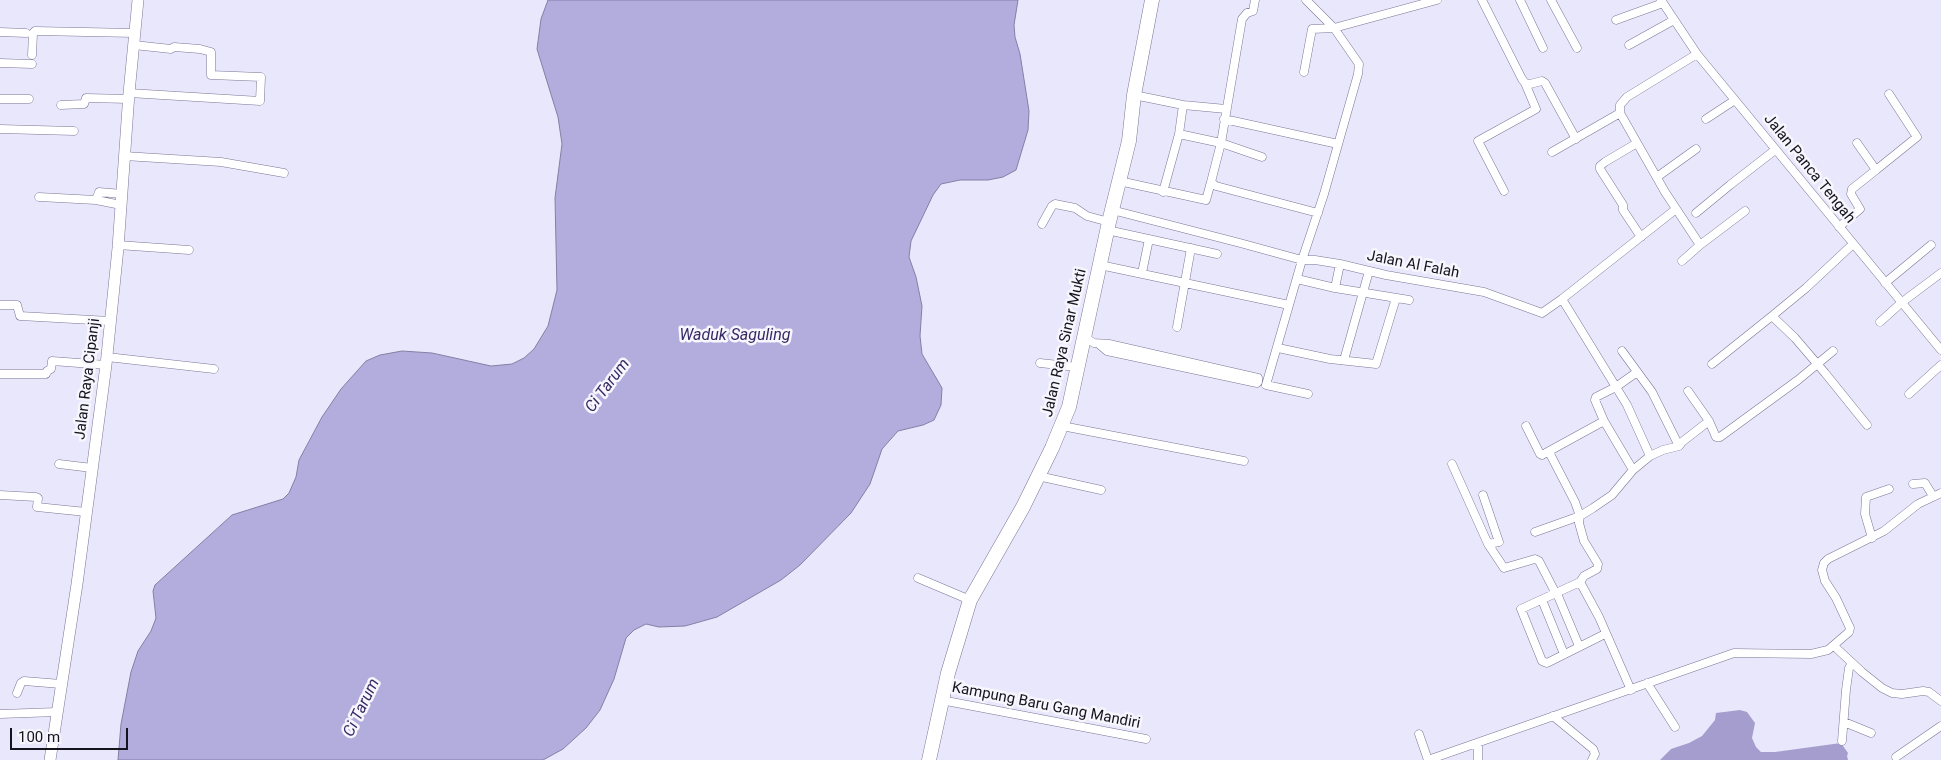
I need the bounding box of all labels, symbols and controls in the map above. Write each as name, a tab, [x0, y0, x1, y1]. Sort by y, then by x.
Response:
street label: Jalan Panca Tengah	[1759, 111, 1859, 227]
street label: Jalan Al Falah	[1365, 247, 1461, 283]
street label: Jalan Raya Sinar Mukti	[1039, 267, 1091, 419]
street label: Jalan Raya Cipanji	[72, 317, 104, 441]
water label: Waduk Saguling	[680, 326, 790, 346]
water label: Ci Tarum	[582, 355, 634, 417]
water label: Ci Tarum	[340, 676, 384, 740]
street label: Kampung Baru Gang Mandiri	[950, 679, 1142, 733]
scale bar	[12, 718, 130, 750]
text: 100 m	[18, 728, 60, 746]

